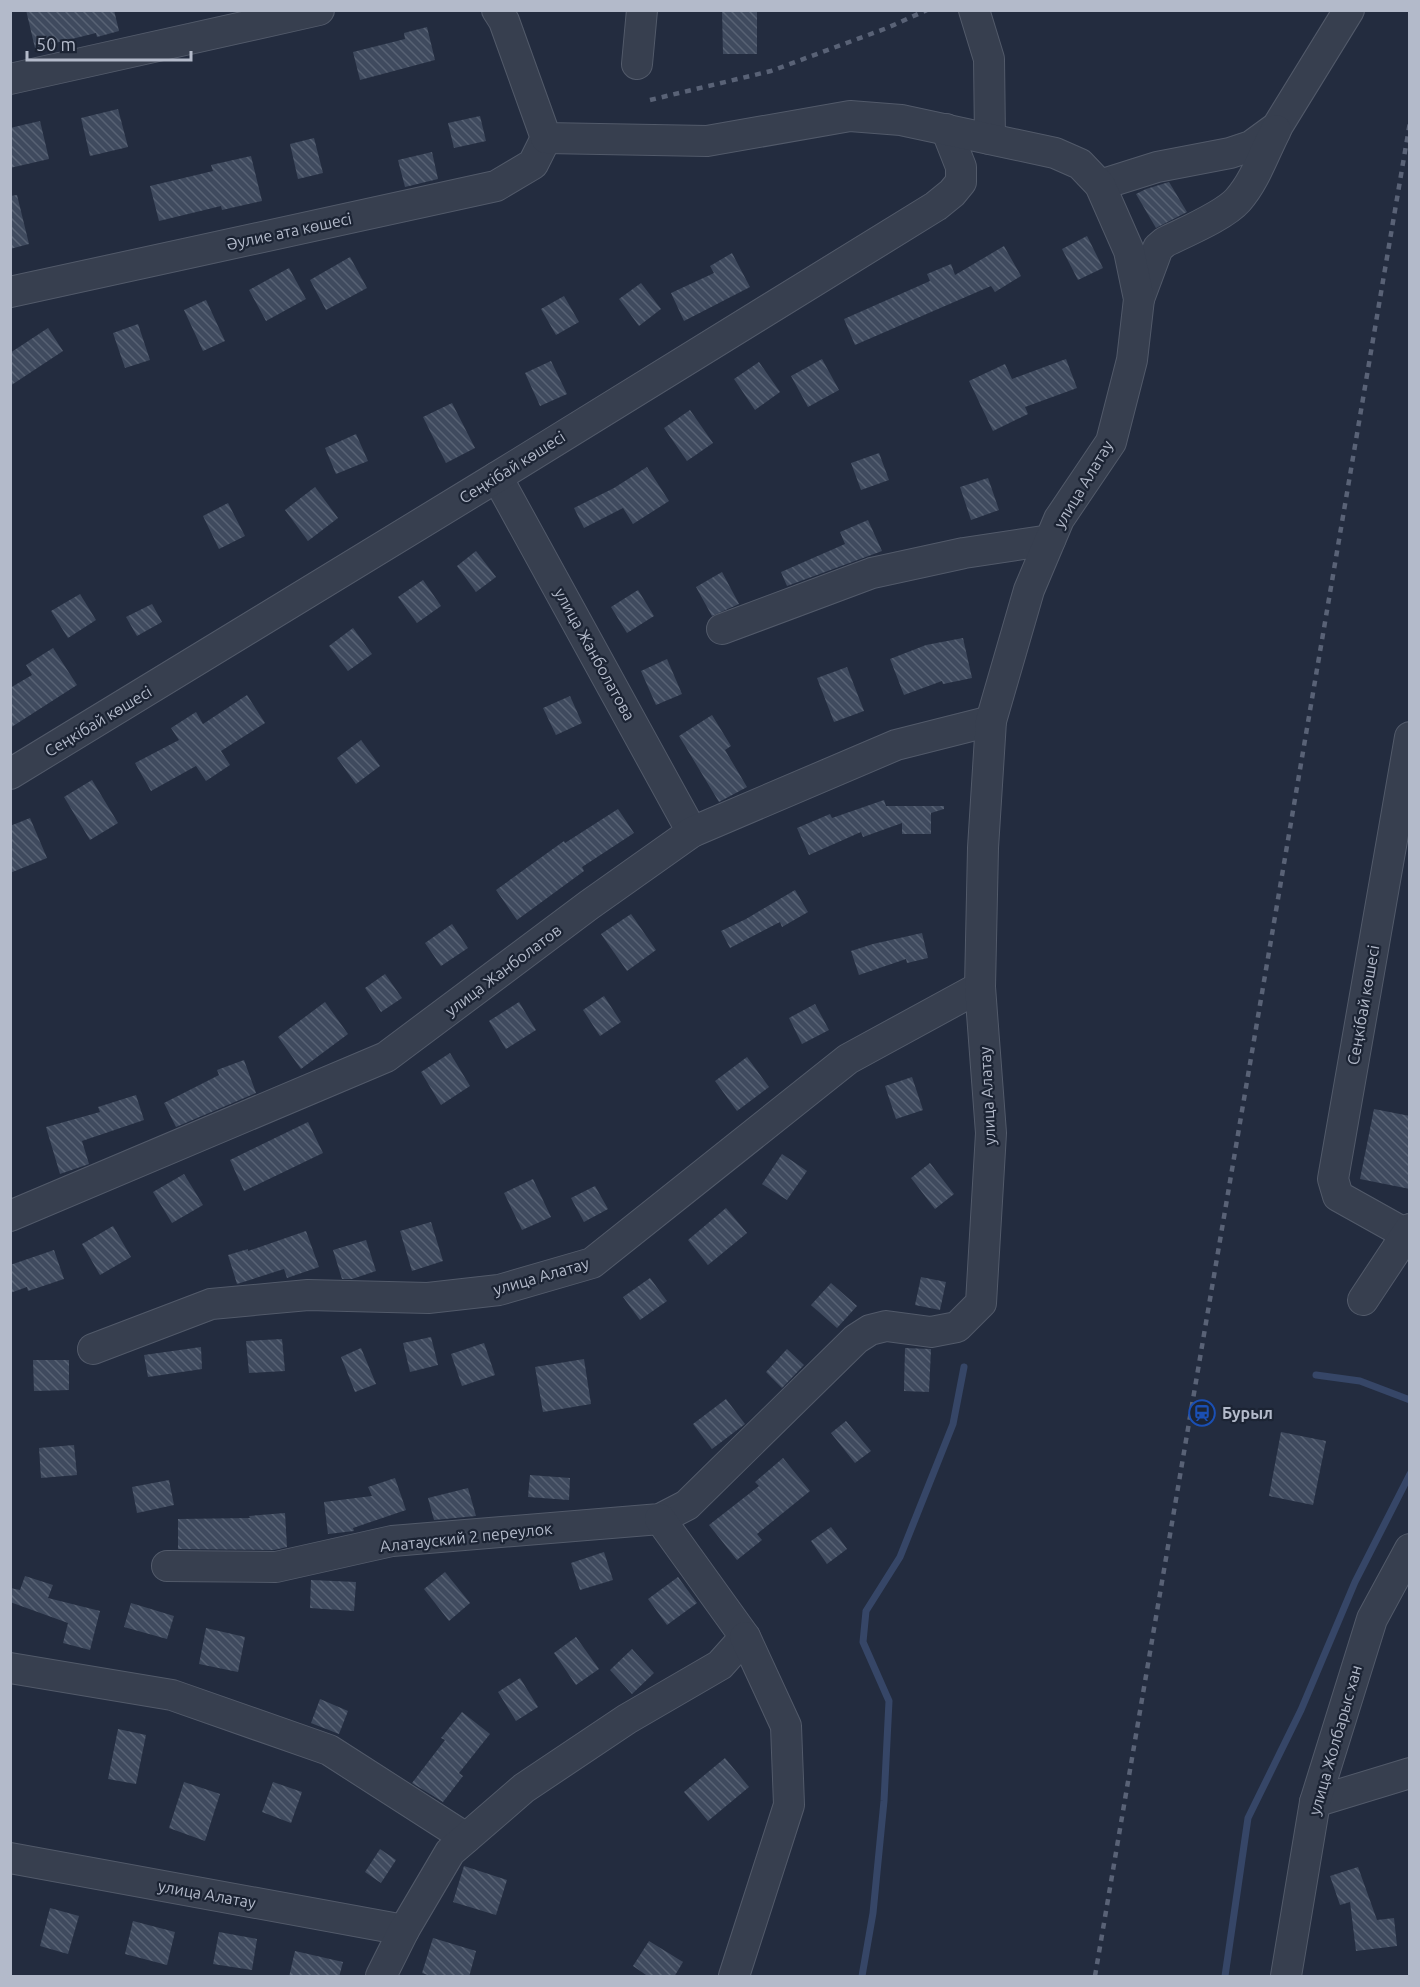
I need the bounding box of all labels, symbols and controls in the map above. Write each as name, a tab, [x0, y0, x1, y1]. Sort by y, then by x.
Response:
scale bar	[27, 24, 190, 62]
text: 50 m	[36, 34, 76, 54]
street label: Әулие ата көшесі	[225, 209, 353, 253]
street label: Сеңкібай көшесі	[456, 427, 568, 507]
street label: улица Алатау	[1050, 437, 1116, 531]
street label: улица Жанболатова	[551, 585, 639, 723]
street label: Сеңкібай көшесі	[41, 682, 155, 760]
street label: улица Жанболатов	[442, 921, 564, 1019]
street label: Сеңкібай көшесі	[1344, 944, 1382, 1066]
street label: улица Алатау	[975, 1046, 999, 1146]
street label: улица Алатау	[491, 1254, 591, 1298]
station icon: Бурыл	[1187, 1398, 1217, 1428]
place label: Бурыл	[1222, 1404, 1273, 1422]
street label: Алатауский 2 переулок	[379, 1519, 553, 1555]
street label: улица Жолбарыс хан	[1305, 1663, 1365, 1817]
street label: улица Алатау	[157, 1877, 258, 1911]

